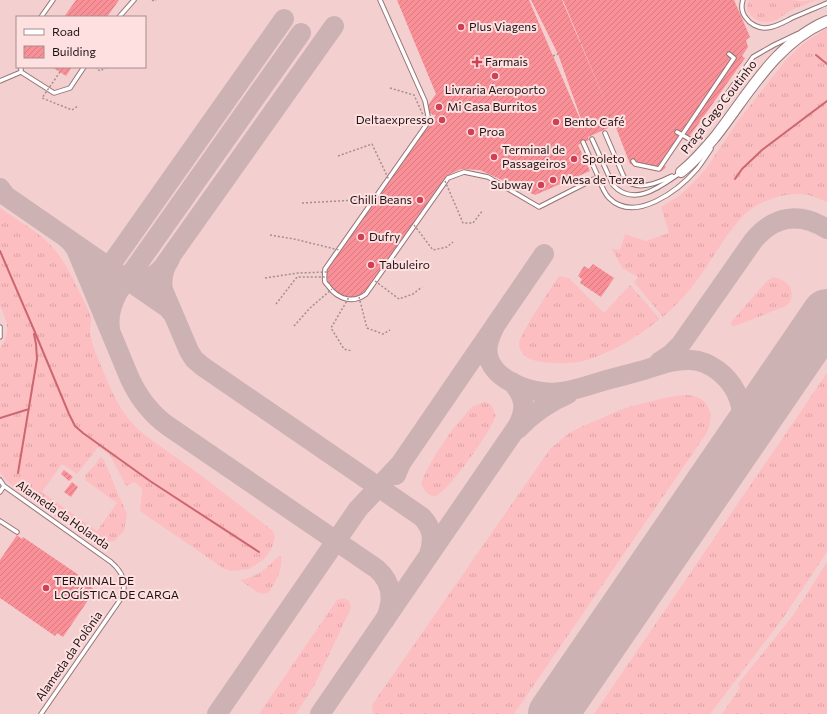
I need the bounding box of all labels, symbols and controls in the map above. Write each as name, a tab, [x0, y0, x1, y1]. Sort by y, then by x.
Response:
legend	[16, 16, 146, 68]
place label: Plus Viagens	[469, 19, 537, 33]
marker: Plus Viagens	[456, 22, 466, 32]
text: Road	[52, 24, 80, 38]
text: Building	[52, 44, 96, 58]
place label: Farmais	[485, 54, 528, 68]
marker: Farmais	[472, 57, 482, 67]
street label: Praça Gago Coutinho	[677, 57, 759, 156]
marker: Livraria Aeroporto	[490, 71, 500, 81]
place label: Livraria Aeroporto	[445, 82, 545, 96]
place label: Mi Casa Burritos	[447, 99, 537, 113]
marker: Mi Casa Burritos	[434, 102, 444, 112]
place label: Deltaexpresso	[356, 112, 434, 126]
place label: Bento Café	[564, 114, 625, 128]
marker: Deltaexpresso	[437, 115, 447, 125]
marker: Bento Café	[551, 117, 561, 127]
place label: Proa	[479, 124, 505, 138]
marker: Proa	[466, 127, 476, 137]
place label: Terminal de Passageiros	[502, 142, 566, 170]
place label: Spoleto	[582, 151, 625, 165]
marker: Terminal de Passageiros	[489, 152, 499, 162]
marker: Spoleto	[569, 154, 579, 164]
place label: Mesa de Tereza	[561, 172, 645, 186]
marker: Mesa de Tereza	[548, 175, 558, 185]
place label: Subway	[490, 177, 533, 191]
marker: Subway	[536, 180, 546, 190]
place label: Chilli Beans	[350, 192, 412, 206]
marker: Chilli Beans	[415, 195, 425, 205]
place label: Dufry	[369, 229, 400, 243]
marker: Dufry	[356, 232, 366, 242]
place label: Tabuleiro	[379, 257, 430, 271]
marker: Tabuleiro	[366, 260, 376, 270]
street label: Alameda da Holanda	[14, 477, 113, 552]
place label: TERMINAL DE LOGÍSTICA DE CARGA	[54, 573, 179, 601]
marker: TERMINAL DE LOGÍSTICA DE CARGA	[41, 583, 51, 593]
street label: Alameda da Polônia	[32, 608, 104, 703]

